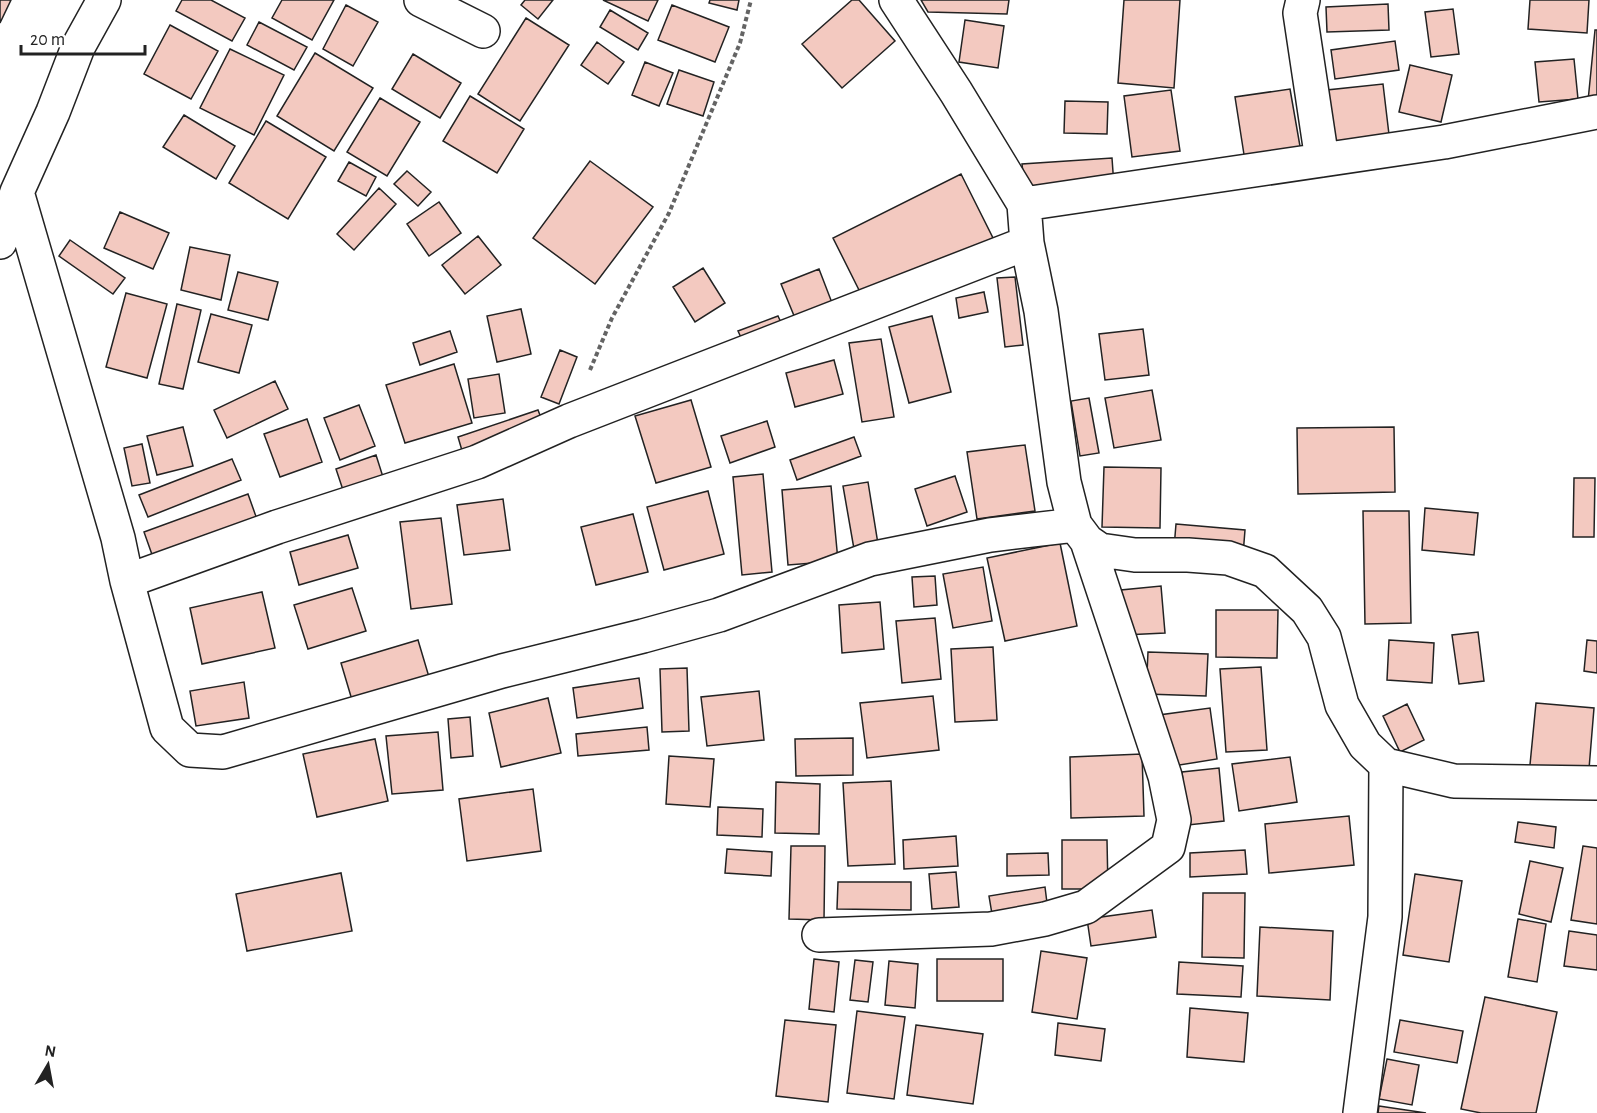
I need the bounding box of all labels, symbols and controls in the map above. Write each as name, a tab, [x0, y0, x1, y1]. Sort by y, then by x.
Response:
scale bar	[21, 18, 146, 56]
text: 20 m	[30, 31, 65, 49]
north arrow	[18, 1035, 78, 1095]
text: N	[44, 1042, 57, 1060]

